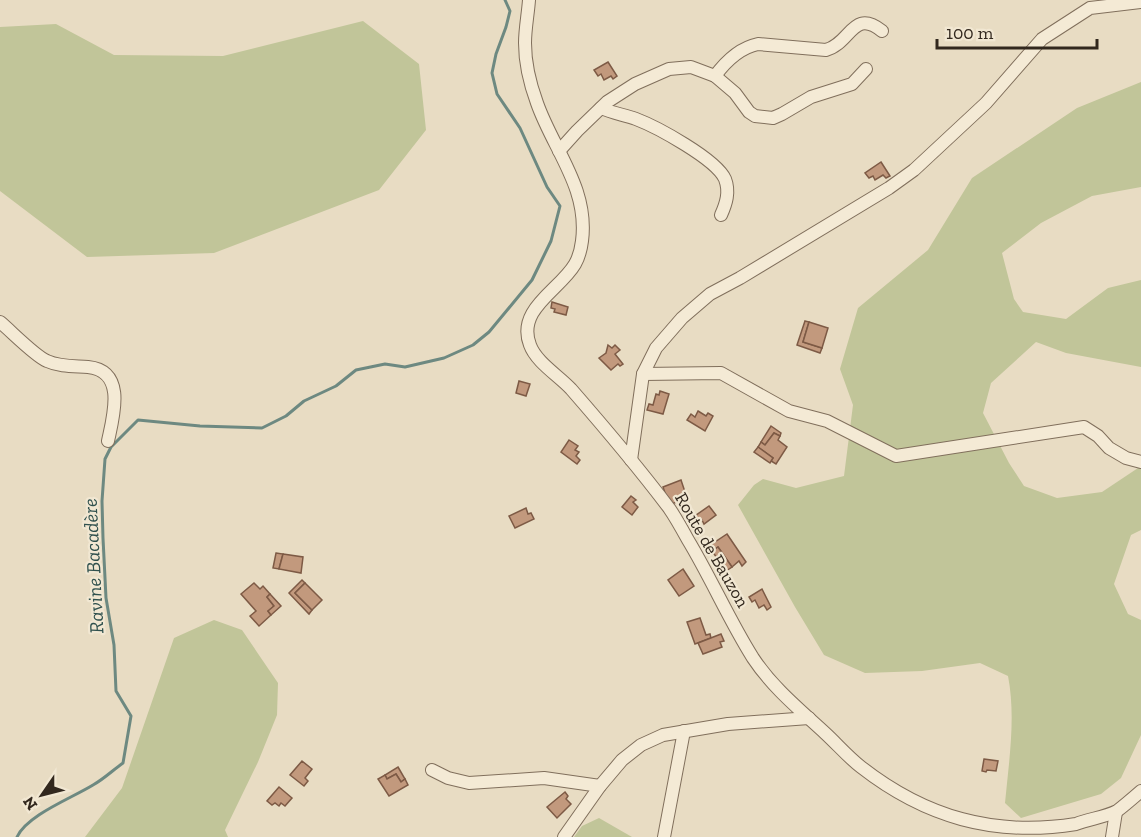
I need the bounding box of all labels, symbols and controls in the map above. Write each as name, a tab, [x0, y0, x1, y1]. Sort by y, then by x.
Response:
scale bar	[937, 12, 1098, 50]
text: 100 m	[946, 22, 994, 44]
street label: Route de Bauzon	[670, 488, 754, 612]
water label: Ravine Bacadère	[77, 498, 109, 634]
north arrow	[12, 765, 72, 825]
text: N	[19, 793, 41, 814]

